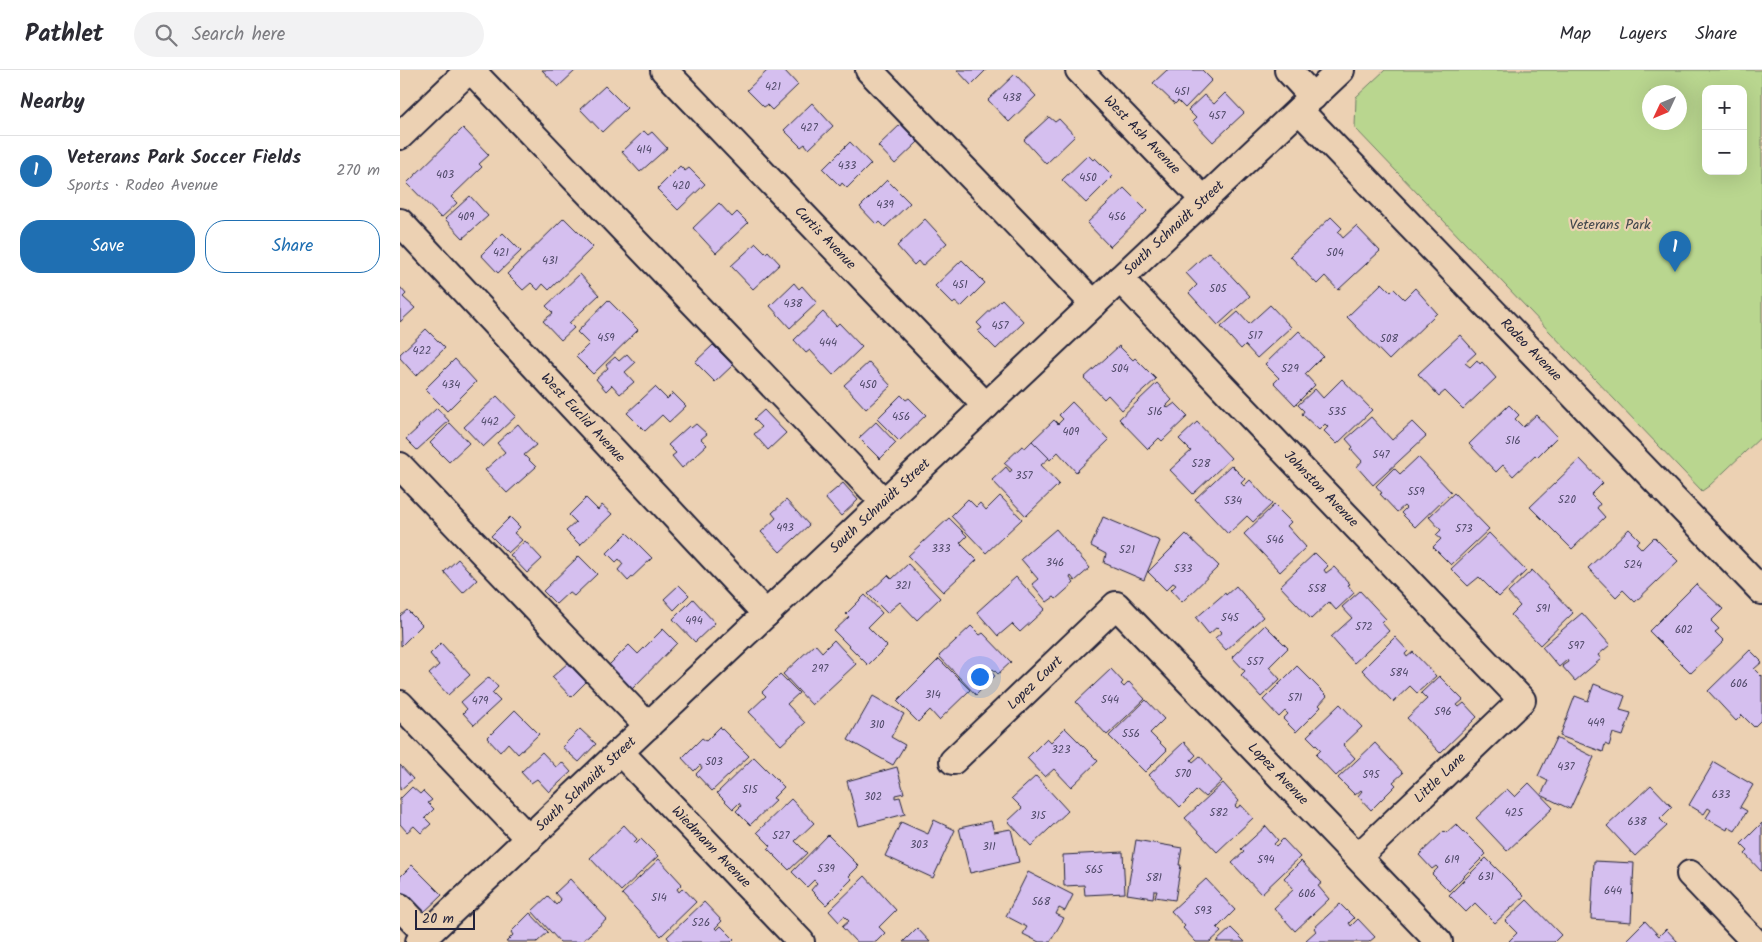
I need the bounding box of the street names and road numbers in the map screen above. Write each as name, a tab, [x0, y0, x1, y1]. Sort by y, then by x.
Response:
street label: West Ash Avenue	[1098, 90, 1186, 180]
street label: South Schnaidt Street	[1119, 175, 1230, 281]
street label: Curtis Avenue	[789, 201, 862, 275]
street label: Rodeo Avenue	[1495, 313, 1568, 387]
street label: West Euclid Avenue	[535, 368, 631, 468]
street label: Johnston Avenue	[1278, 445, 1364, 533]
street label: South Schnaidt Street	[825, 453, 936, 559]
street label: Lopez Court	[1002, 650, 1068, 715]
street label: South Schnaidt Street	[531, 731, 642, 837]
street label: Lopez Avenue	[1242, 738, 1314, 811]
street label: Little Lane	[1409, 747, 1472, 809]
street label: Wiedmann Avenue	[666, 801, 757, 894]

